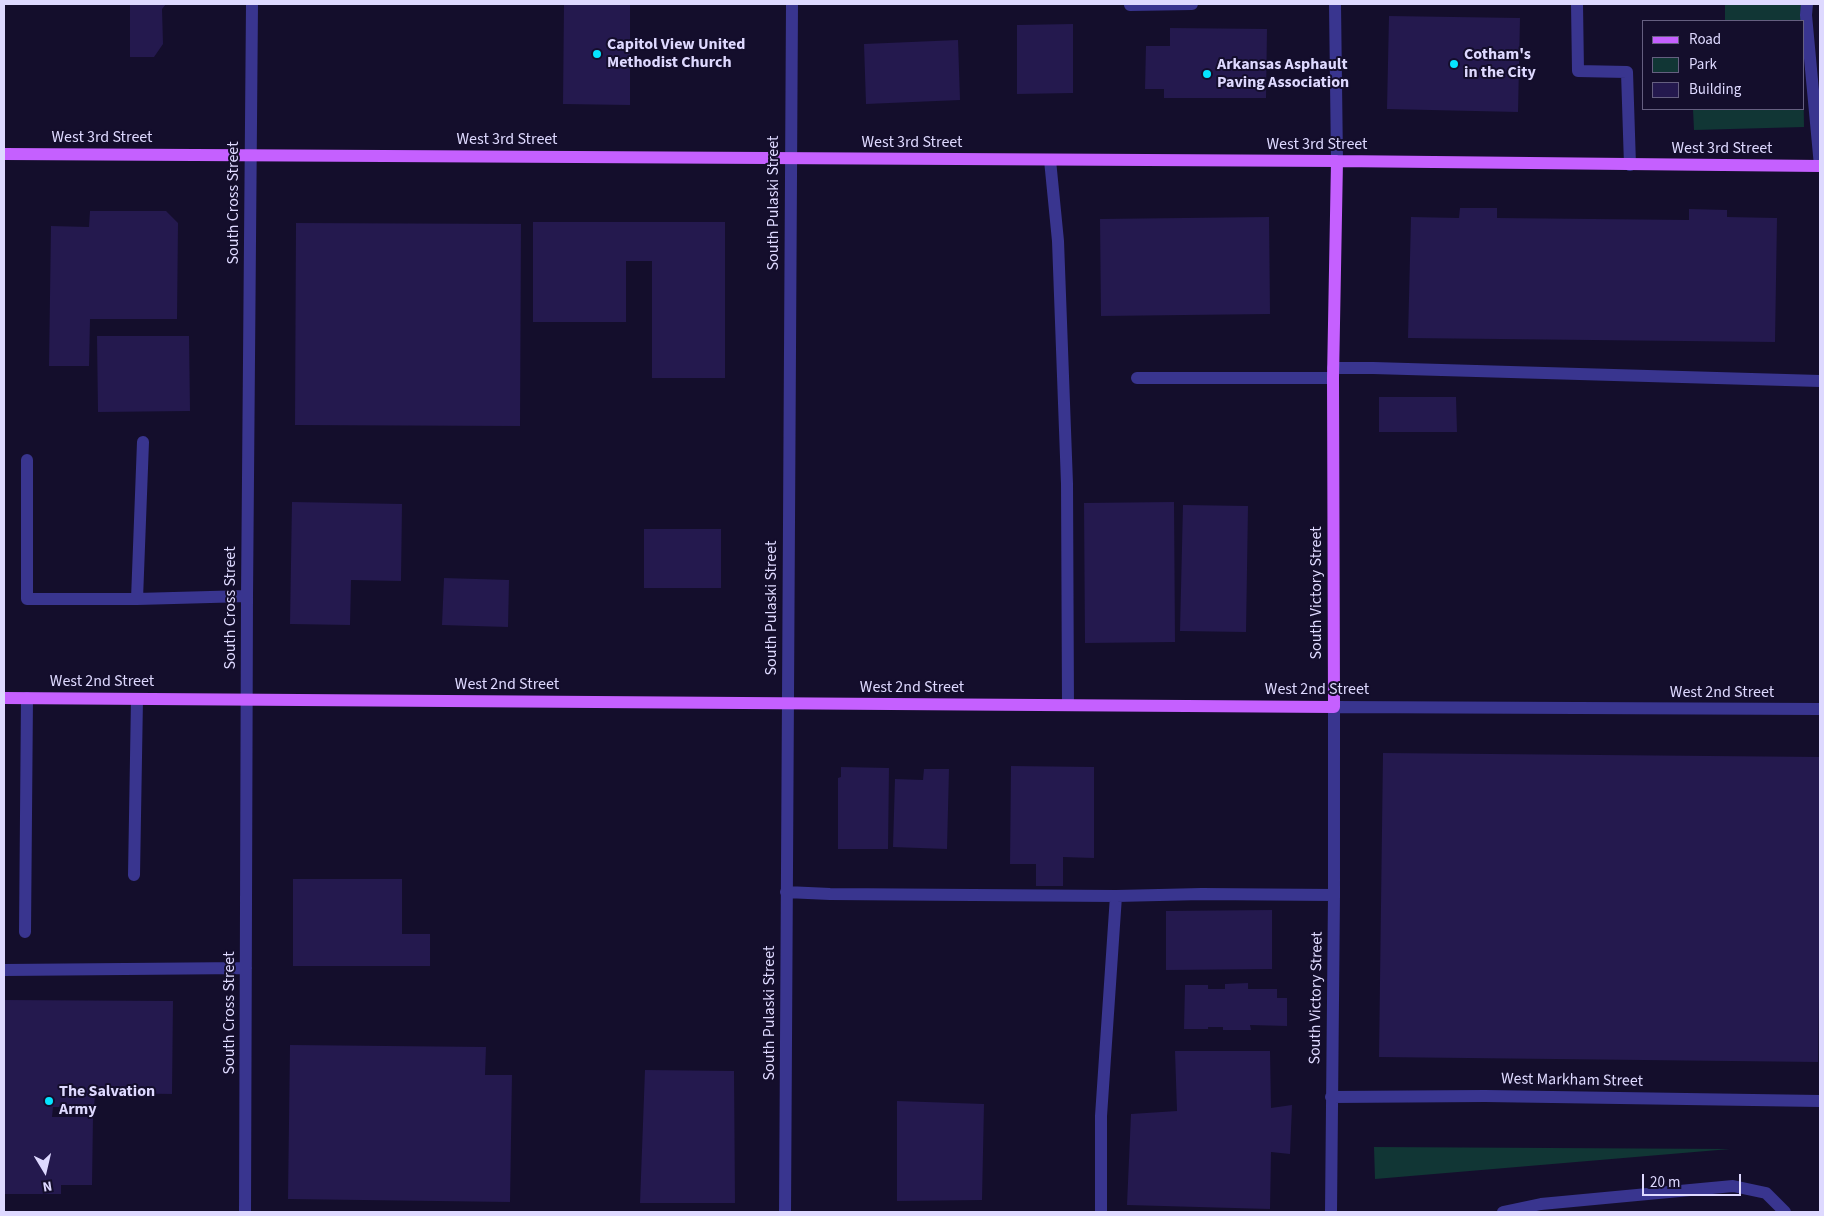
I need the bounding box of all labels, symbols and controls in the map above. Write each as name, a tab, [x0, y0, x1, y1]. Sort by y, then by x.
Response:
legend	[1642, 20, 1804, 110]
text: Road	[1689, 29, 1721, 50]
place label: Capitol View United Methodist Church	[607, 35, 745, 73]
place label: Cotham's in the City	[1464, 45, 1536, 83]
marker: Capitol View United Methodist Church	[591, 48, 603, 60]
text: Park	[1689, 54, 1717, 75]
place label: Arkansas Asphault Paving Association	[1217, 55, 1349, 93]
marker: Cotham's in the City	[1448, 58, 1460, 70]
marker: Arkansas Asphault Paving Association	[1201, 68, 1213, 80]
text: Building	[1689, 79, 1741, 100]
street label: West 3rd Street	[51, 128, 153, 148]
street label: West 3rd Street	[456, 130, 558, 150]
street label: West 3rd Street	[861, 133, 963, 153]
street label: West 3rd Street	[1266, 135, 1368, 155]
street label: South Pulaski Street	[764, 136, 784, 270]
street label: West 3rd Street	[1671, 139, 1773, 159]
street label: South Cross Street	[224, 141, 244, 265]
street label: South Victory Street	[1307, 526, 1327, 660]
street label: South Pulaski Street	[762, 541, 782, 675]
street label: South Cross Street	[221, 546, 241, 670]
street label: West 2nd Street	[50, 672, 154, 692]
street label: West 2nd Street	[455, 675, 559, 695]
street label: West 2nd Street	[860, 678, 964, 698]
street label: West 2nd Street	[1265, 680, 1369, 700]
street label: West 2nd Street	[1670, 683, 1774, 703]
street label: South Victory Street	[1306, 931, 1328, 1065]
street label: South Pulaski Street	[760, 946, 780, 1080]
street label: South Cross Street	[220, 951, 240, 1075]
street label: West Markham Street	[1501, 1070, 1643, 1092]
place label: The Salvation Army	[59, 1082, 155, 1120]
marker: The Salvation Army	[43, 1095, 55, 1107]
north arrow	[20, 1146, 70, 1196]
scale bar	[1644, 1164, 1743, 1196]
text: 20 m	[1650, 1172, 1680, 1193]
text: N	[41, 1175, 54, 1196]

